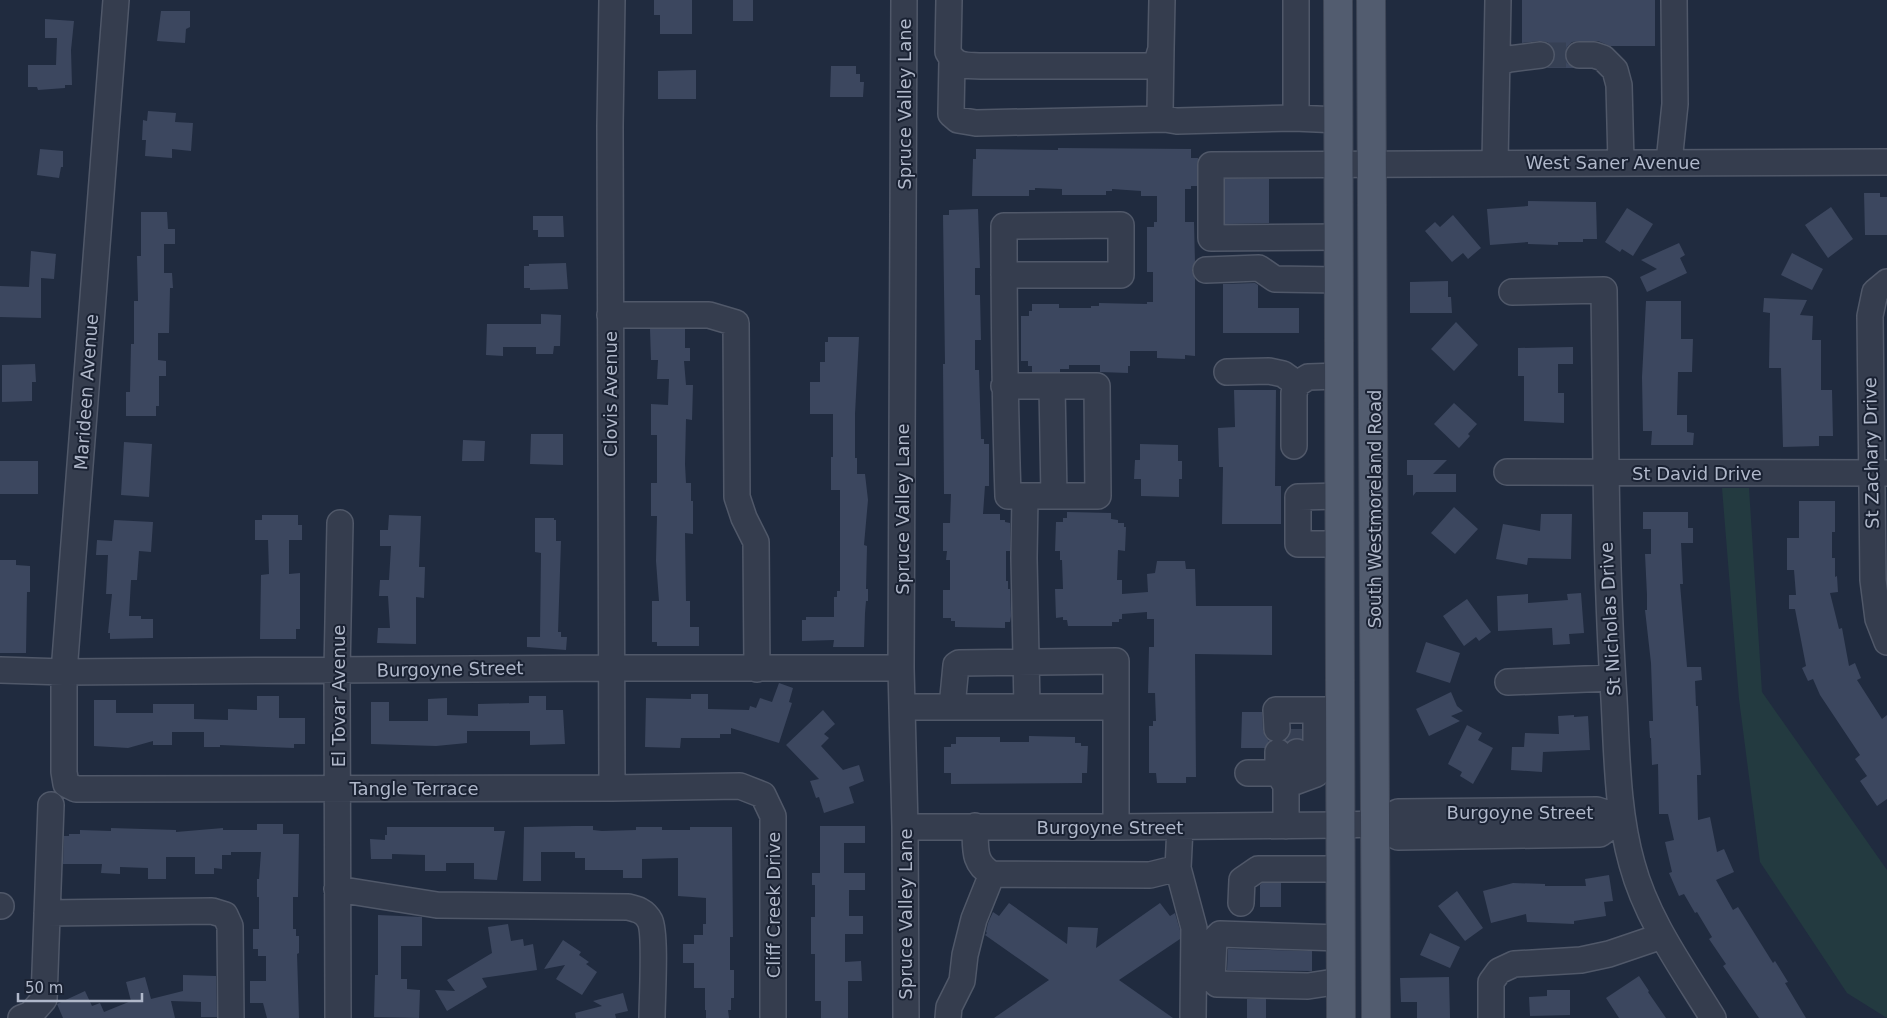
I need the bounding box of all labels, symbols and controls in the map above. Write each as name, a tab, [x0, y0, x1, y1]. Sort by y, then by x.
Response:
street label: Spruce Valley Lane	[894, 18, 915, 190]
street label: West Saner Avenue	[1526, 152, 1700, 173]
street label: Marideen Avenue	[70, 313, 102, 471]
street label: Clovis Avenue	[600, 331, 621, 457]
street label: St Zachary Drive	[1859, 377, 1883, 529]
street label: South Westmoreland Road	[1364, 390, 1385, 628]
street label: Spruce Valley Lane	[892, 423, 913, 595]
street label: St David Drive	[1632, 463, 1762, 484]
street label: St Nicholas Drive	[1595, 542, 1625, 696]
street label: El Tovar Avenue	[328, 625, 349, 767]
street label: Burgoyne Street	[376, 657, 524, 681]
street label: Tangle Terrace	[348, 778, 479, 799]
street label: Burgoyne Street	[1447, 802, 1593, 823]
street label: Burgoyne Street	[1037, 817, 1183, 838]
street label: Spruce Valley Lane	[895, 828, 916, 1000]
street label: Cliff Creek Drive	[763, 832, 784, 978]
scale bar	[18, 970, 141, 1002]
text: 50 m	[25, 979, 63, 997]

